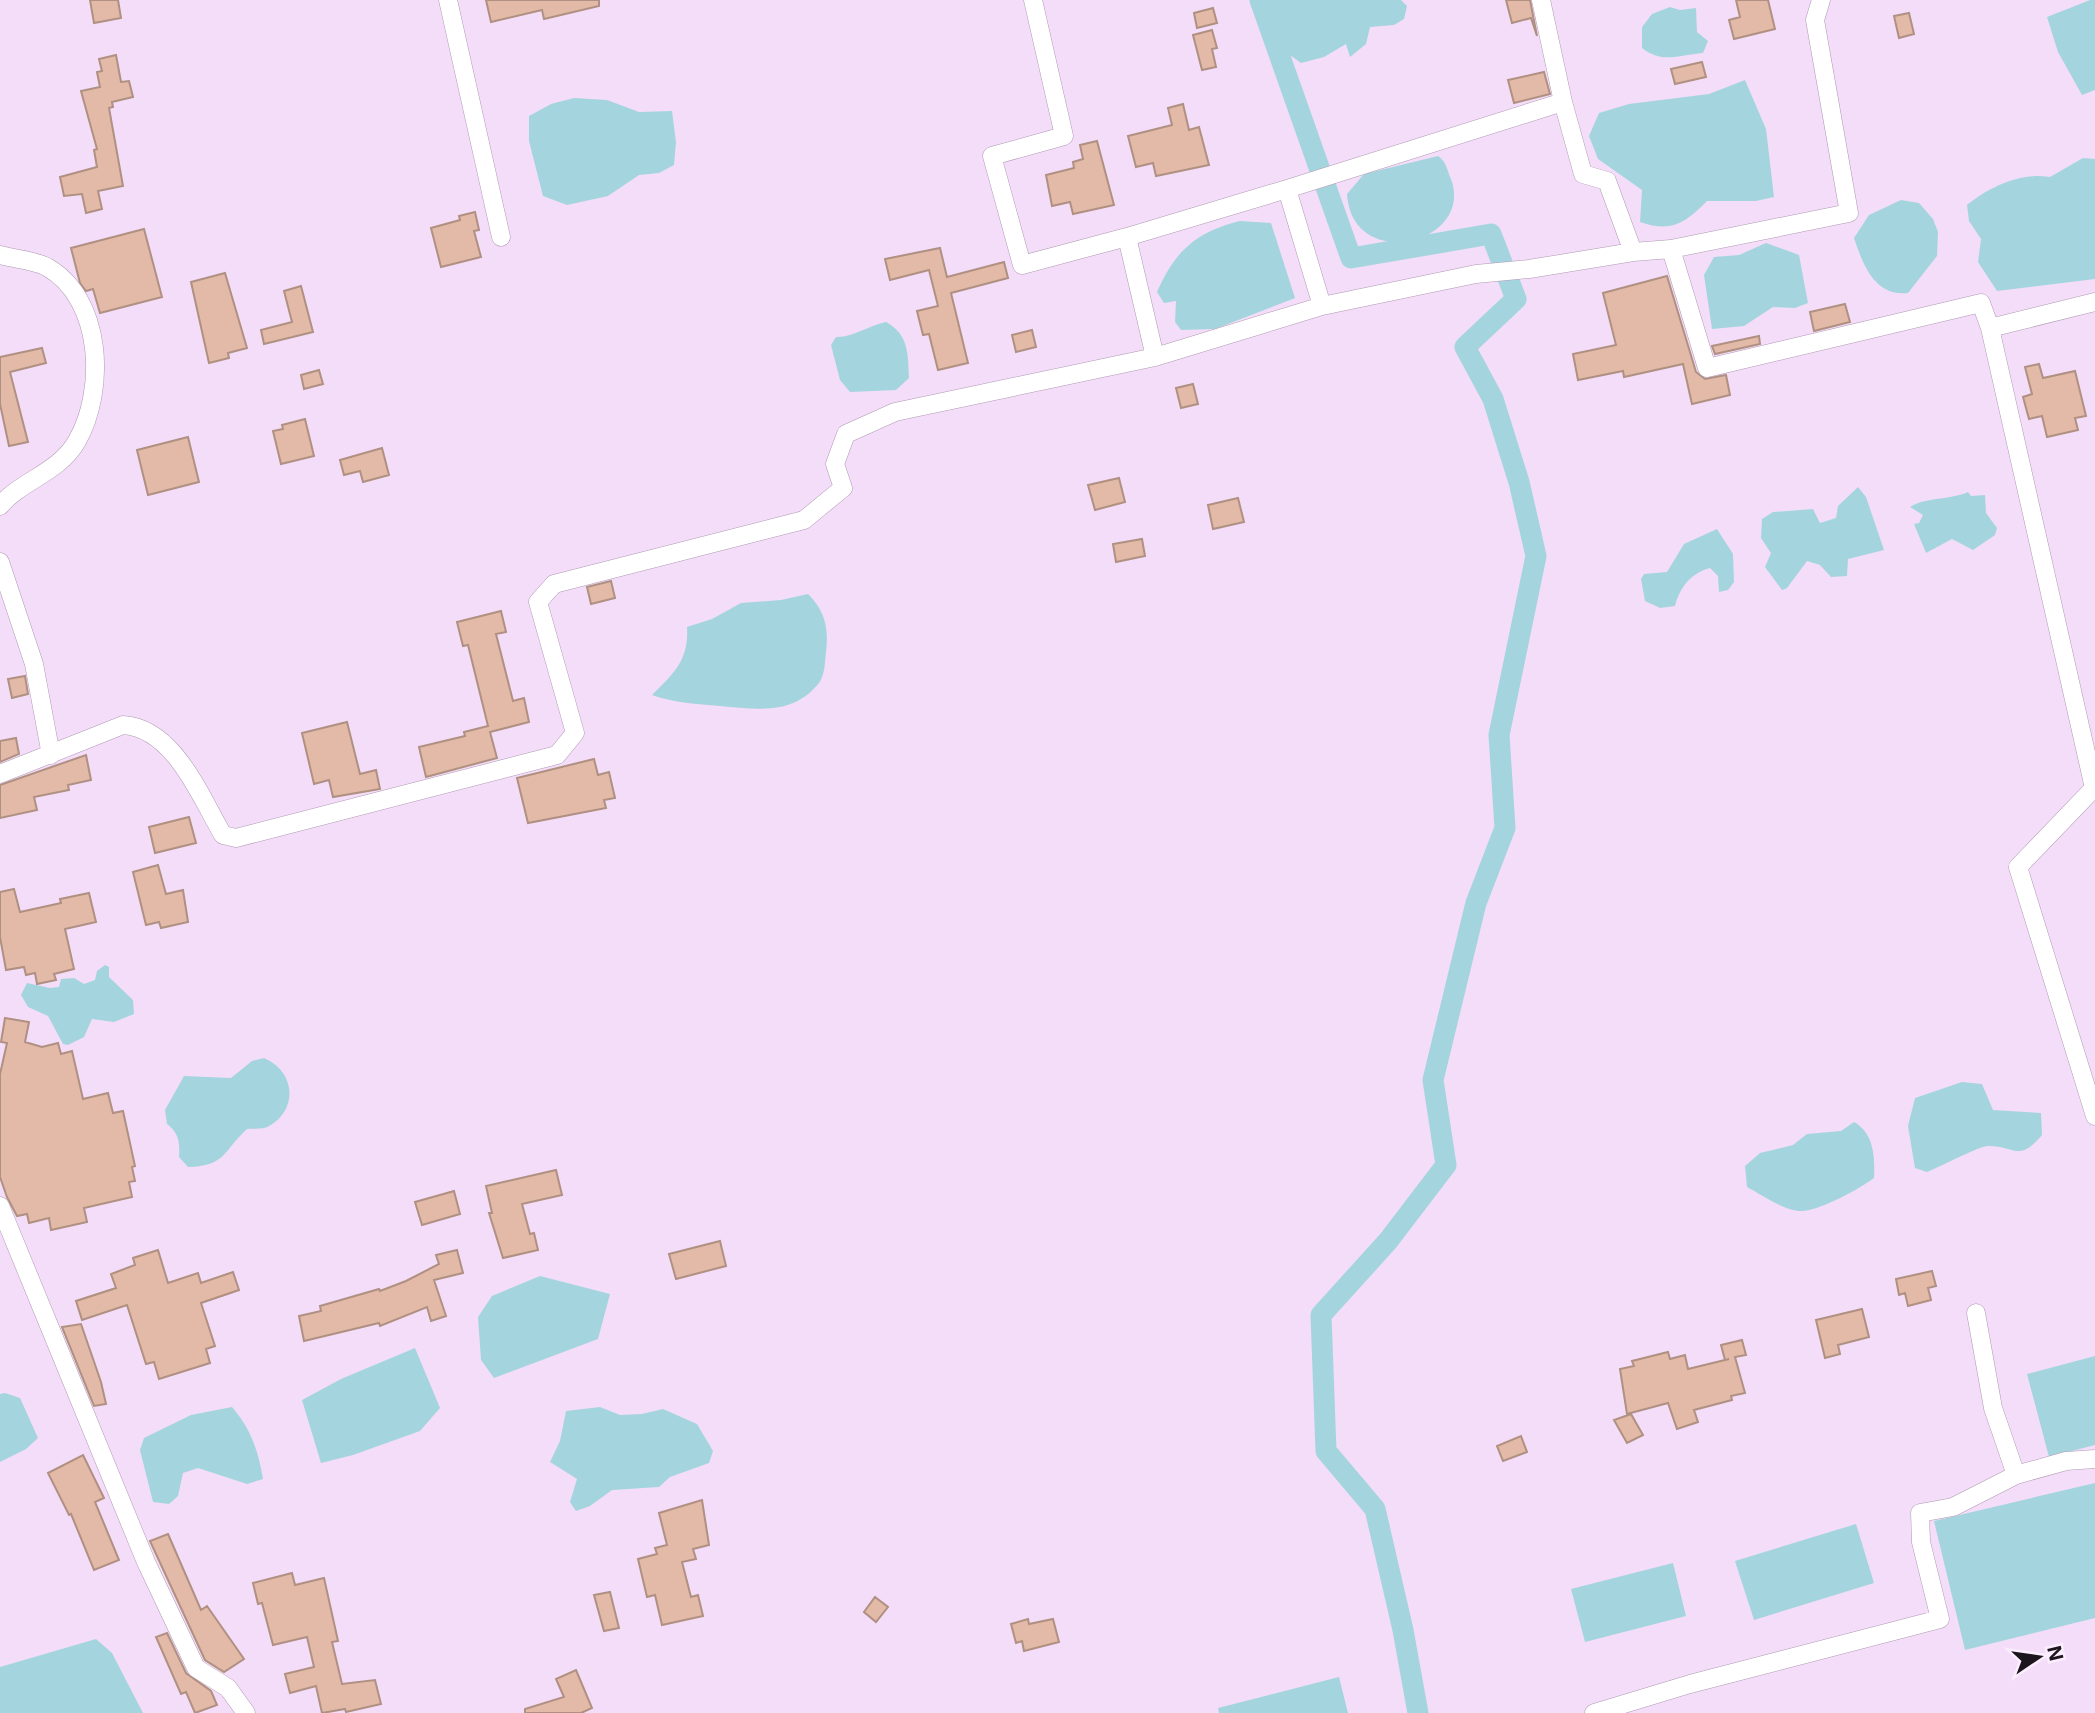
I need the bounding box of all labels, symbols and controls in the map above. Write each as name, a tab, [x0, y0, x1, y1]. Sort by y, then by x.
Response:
north arrow	[2004, 1622, 2074, 1692]
text: N	[2042, 1644, 2068, 1663]

